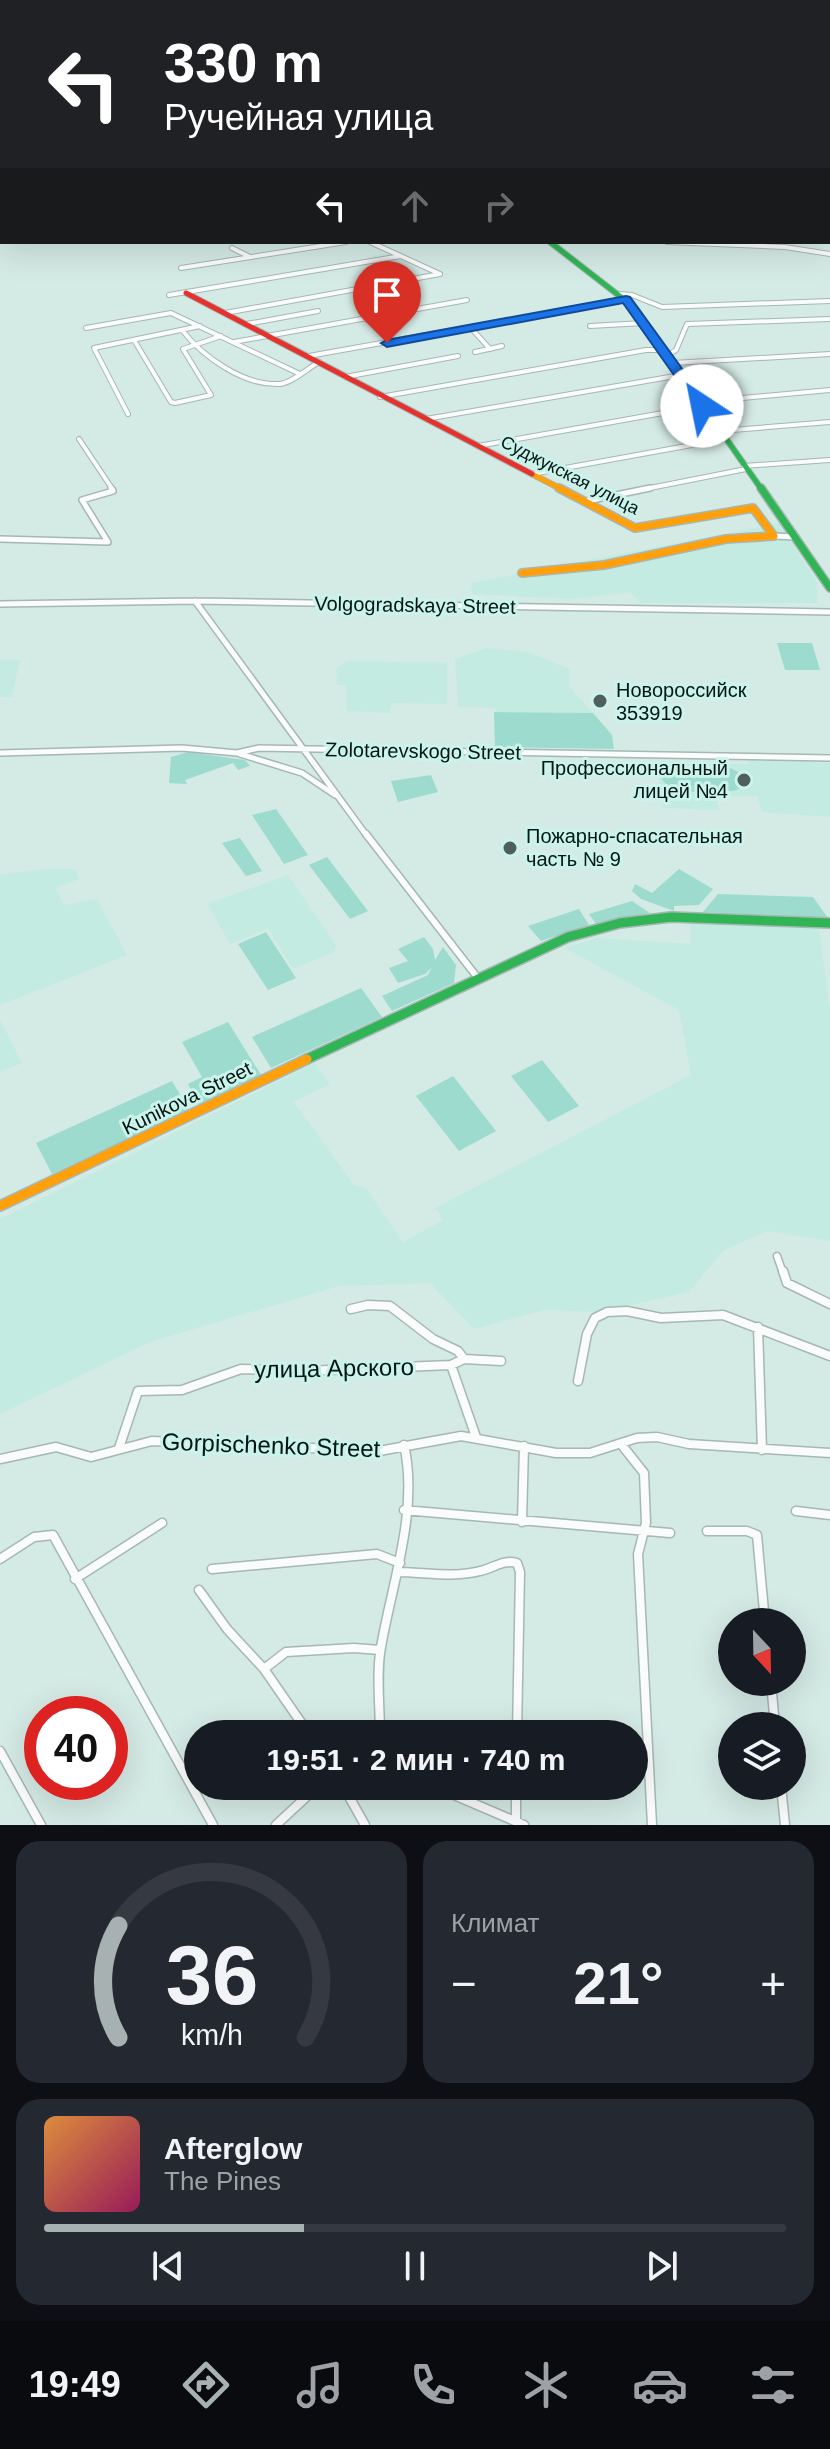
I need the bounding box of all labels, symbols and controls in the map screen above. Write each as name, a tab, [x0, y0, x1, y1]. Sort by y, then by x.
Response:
text: 330 m	[164, 31, 323, 94]
icon: left	[32, 32, 136, 136]
text: Ручейная улица	[164, 97, 433, 138]
icon: left	[309, 184, 353, 228]
icon: ahead	[393, 184, 437, 228]
icon: right	[477, 184, 521, 228]
pin	[353, 261, 421, 343]
icon: arrive	[365, 273, 409, 317]
position arrow	[660, 364, 744, 448]
street label: Суджукская улица	[497, 431, 643, 519]
street label: Volgogradskaya Street	[314, 592, 516, 618]
place label: Новороссийск 353919	[616, 679, 747, 724]
marker: Новороссийск 353919	[591, 692, 609, 710]
street label: Zolotarevskogo Street	[325, 738, 521, 764]
place label: Профессиональный лицей №4	[541, 757, 728, 802]
marker: Профессиональный лицей №4	[735, 771, 753, 789]
place label: Пожарно-спасательная часть № 9	[526, 825, 743, 870]
marker: Пожарно-спасательная часть № 9	[501, 839, 519, 857]
street label: Kunikova Street	[119, 1057, 256, 1139]
street label: улица Арского	[254, 1353, 414, 1383]
street label: Gorpischenko Street	[161, 1428, 381, 1462]
north arrow	[718, 1608, 806, 1696]
map controls	[718, 1608, 806, 1800]
speed limit sign: 40	[24, 1696, 128, 1800]
button: layers	[718, 1712, 806, 1800]
text: 19:51 · 2 мин · 740 m	[267, 1743, 565, 1776]
text: Климат	[451, 1908, 540, 1938]
text: 36	[165, 1929, 258, 2022]
text: 21°	[573, 1950, 664, 2017]
text: −	[451, 1959, 477, 2008]
text: +	[760, 1959, 786, 2008]
text: km/h	[181, 2019, 242, 2051]
text: Afterglow	[164, 2132, 302, 2165]
text: The Pines	[164, 2166, 281, 2196]
icon: previous	[146, 2244, 190, 2288]
icon: pause	[393, 2244, 437, 2288]
icon: next	[640, 2244, 684, 2288]
icon: directions	[178, 2357, 234, 2413]
icon: music	[292, 2357, 348, 2413]
icon: phone	[405, 2357, 461, 2413]
icon: climate	[518, 2357, 574, 2413]
icon: car	[632, 2357, 688, 2413]
icon: filters	[745, 2357, 801, 2413]
text: 19:49	[29, 2364, 121, 2405]

